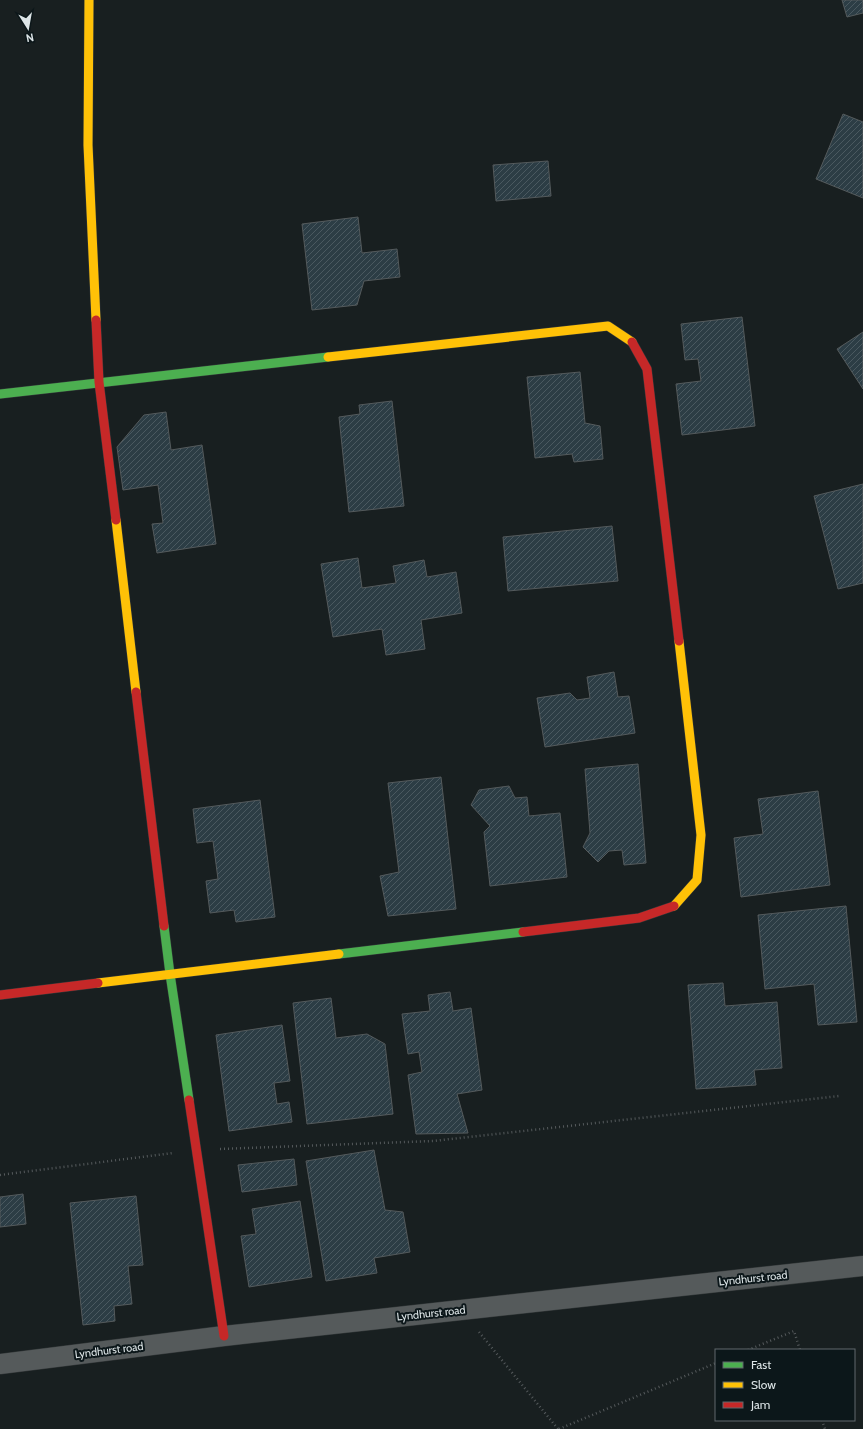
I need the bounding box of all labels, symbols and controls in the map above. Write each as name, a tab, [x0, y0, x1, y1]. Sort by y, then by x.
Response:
north arrow	[8, 8, 48, 48]
text: N	[25, 30, 35, 45]
street label: Lyndhurst road	[718, 1267, 788, 1289]
street label: Lyndhurst road	[396, 1302, 466, 1324]
street label: Lyndhurst road	[74, 1339, 144, 1361]
legend	[715, 1349, 855, 1421]
text: Fast	[751, 1357, 771, 1372]
text: Slow	[751, 1377, 776, 1392]
text: Jam	[750, 1397, 770, 1412]

